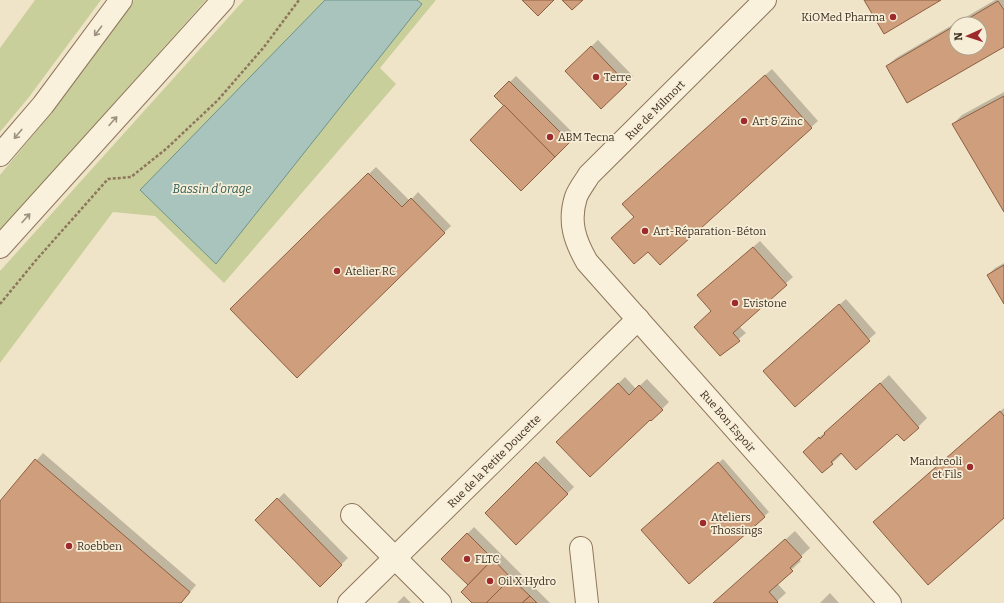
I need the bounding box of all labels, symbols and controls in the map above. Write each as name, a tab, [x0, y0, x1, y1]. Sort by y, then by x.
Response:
place label: KiOMed Pharma	[801, 11, 885, 24]
marker: KiOMed Pharma	[888, 12, 898, 22]
north arrow	[948, 16, 988, 56]
one-way arrow	[93, 26, 102, 37]
text: N	[952, 31, 965, 41]
place label: Terre	[604, 71, 631, 84]
marker: Terre	[591, 72, 601, 82]
street label: Rue de Milmort	[623, 78, 688, 143]
place label: Art & Zinc	[752, 115, 803, 128]
one-way arrow	[108, 116, 118, 126]
marker: Art & Zinc	[739, 116, 749, 126]
one-way arrow	[13, 129, 22, 139]
place label: ABM Tecna	[558, 131, 615, 144]
marker: ABM Tecna	[545, 132, 555, 142]
water label: Bassin d'orage	[172, 182, 252, 196]
one-way arrow	[21, 213, 30, 223]
place label: Art-Réparation-Béton	[653, 225, 766, 238]
marker: Art-Réparation-Béton	[640, 226, 650, 236]
place label: Atelier RC	[345, 265, 396, 278]
marker: Atelier RC	[332, 266, 342, 276]
place label: Evistone	[743, 297, 787, 310]
marker: Evistone	[730, 298, 740, 308]
street label: Rue Bon Espoir	[697, 388, 758, 455]
street label: Rue de la Petite Doucette	[445, 412, 544, 511]
place label: Mandreoli et Fils	[909, 455, 963, 481]
marker: Mandreoli et Fils	[965, 462, 975, 472]
place label: Ateliers Thossings	[711, 511, 763, 537]
marker: Ateliers Thossings	[698, 518, 708, 528]
place label: Roebben	[77, 540, 122, 553]
marker: Roebben	[64, 541, 74, 551]
place label: FLTC	[475, 553, 500, 566]
marker: FLTC	[462, 554, 472, 564]
place label: Oil X Hydro	[498, 575, 556, 588]
marker: Oil X Hydro	[485, 576, 495, 586]

